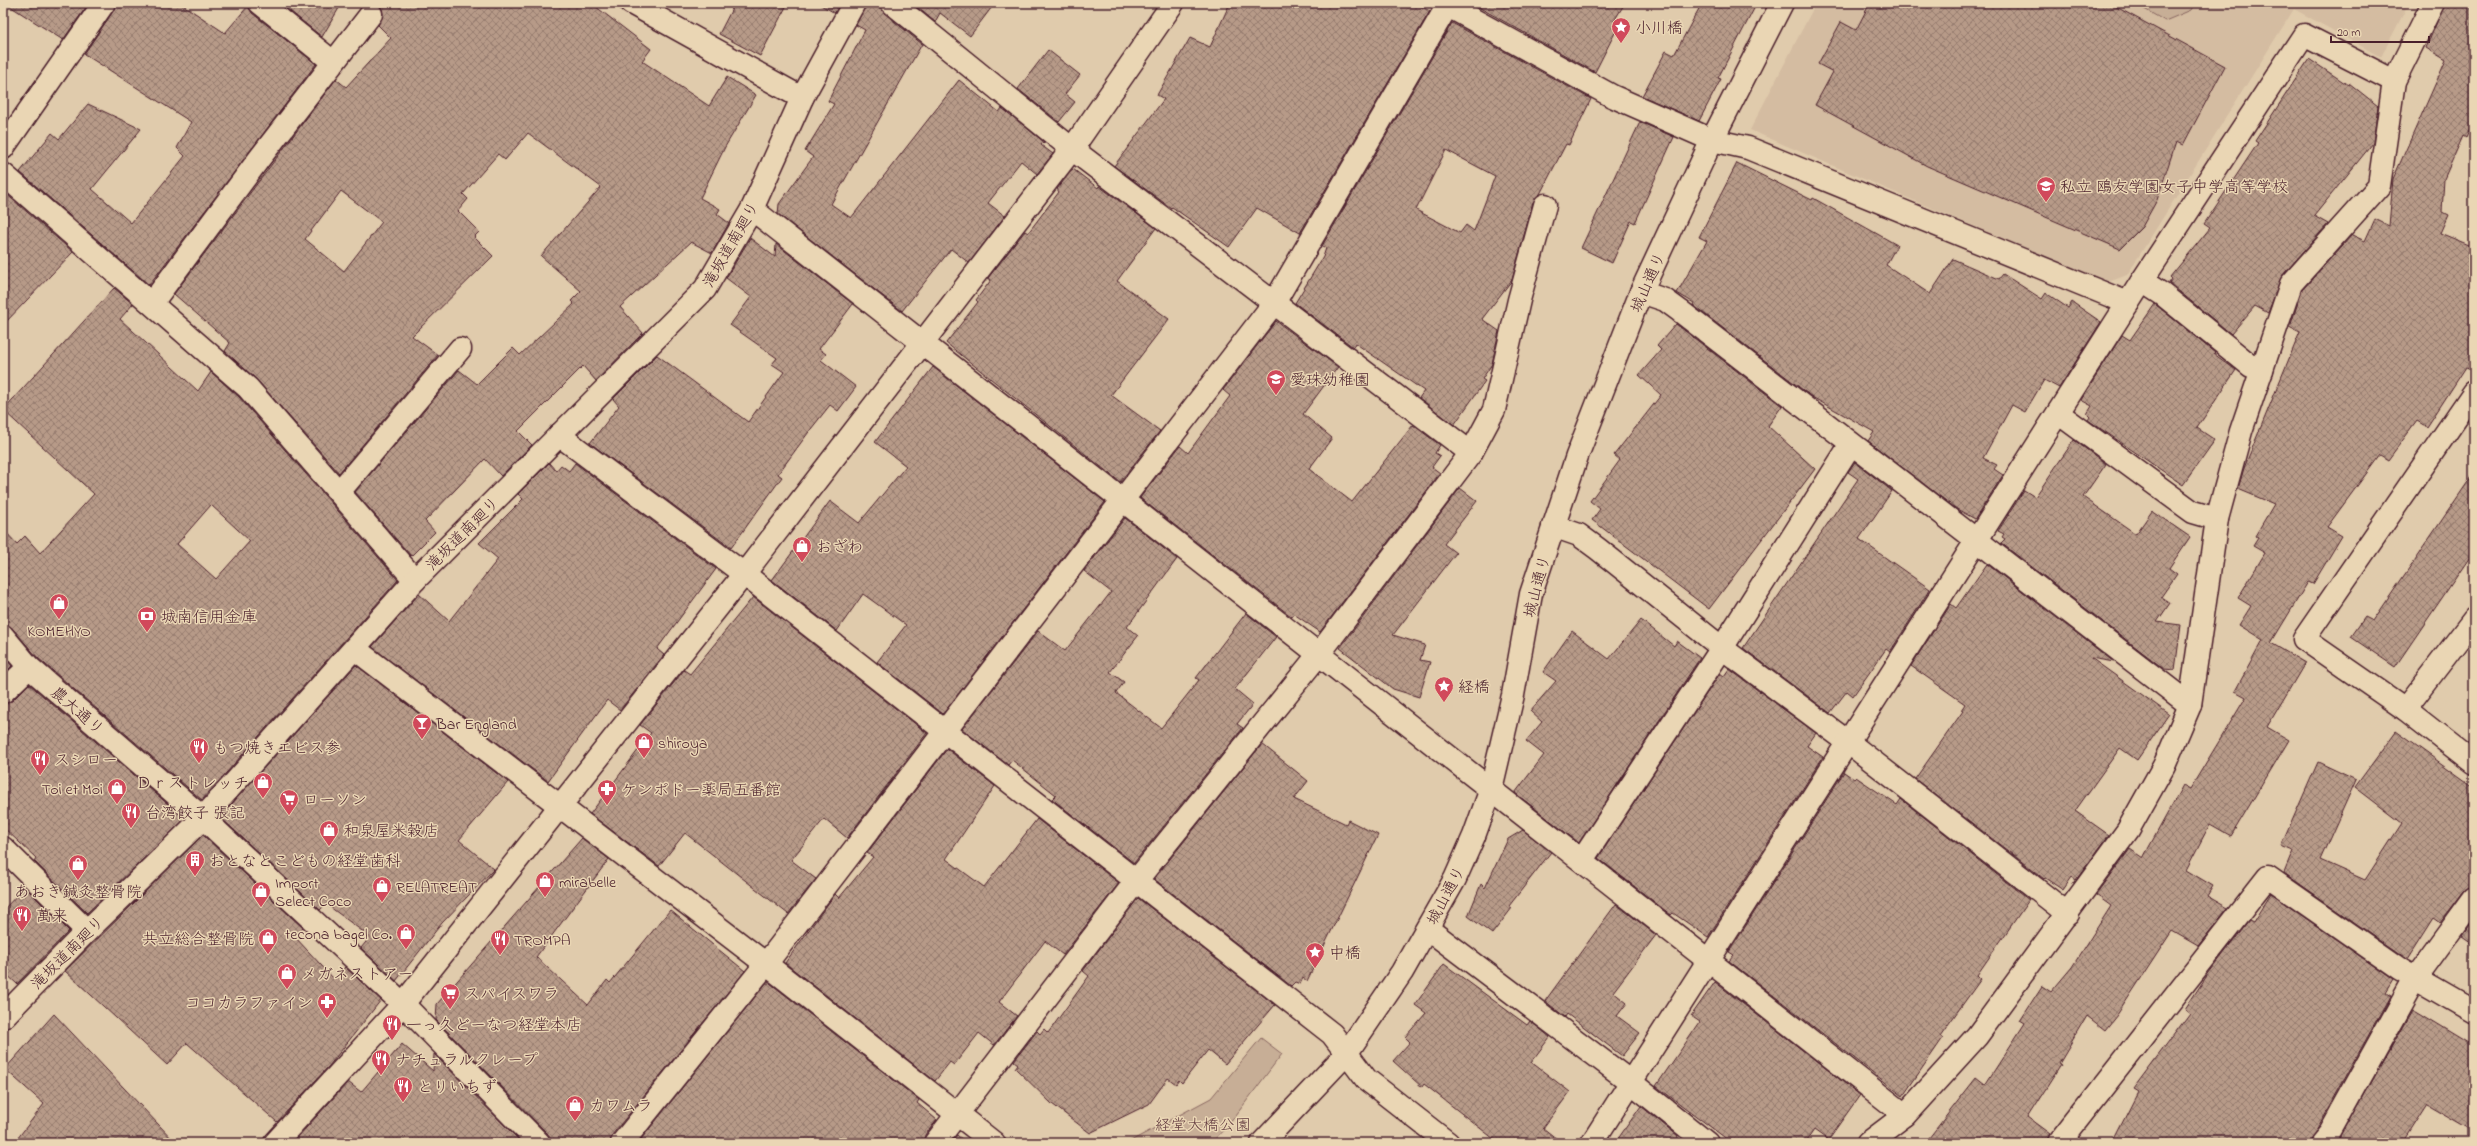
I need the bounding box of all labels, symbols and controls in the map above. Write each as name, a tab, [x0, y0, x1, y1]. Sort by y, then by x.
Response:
place icon: 小川橋	[1610, 16, 1632, 44]
place label: 小川橋	[1635, 17, 1683, 41]
scale bar	[2331, 18, 2429, 44]
text: 20 m	[2337, 24, 2360, 42]
school or university icon: 私立 鴎友学園女子中学高等学校	[2035, 175, 2057, 203]
place label: 私立 鴎友学園女子中学高等学校	[2060, 176, 2288, 200]
street label: 滝坂道南廻り	[697, 197, 766, 293]
street label: 城山通り	[1625, 249, 1673, 317]
school or university icon: 愛珠幼稚園	[1265, 368, 1287, 396]
place label: 愛珠幼稚園	[1290, 369, 1370, 393]
street label: 滝坂道南廻り	[421, 492, 506, 577]
shop icon: おざわ	[791, 535, 813, 563]
place label: おざわ	[816, 536, 863, 560]
street label: 城山通り	[1518, 552, 1558, 621]
shop icon: KOMEHYO	[48, 592, 70, 620]
bank icon: 城南信用金庫	[136, 605, 158, 633]
place label: 城南信用金庫	[161, 606, 257, 630]
place label: KOMEHYO	[27, 620, 91, 644]
place icon: 経橋	[1433, 675, 1455, 703]
place label: 経橋	[1458, 676, 1490, 700]
street label: 農大通り	[45, 681, 109, 742]
bar icon: Bar England	[411, 712, 433, 740]
place label: Bar England	[435, 713, 517, 737]
shop icon: shiroya	[633, 731, 655, 759]
place label: shiroya	[658, 732, 707, 756]
restaurant icon: もつ焼きエビス参	[188, 736, 210, 764]
place label: もつ焼きエビス参	[213, 737, 341, 761]
restaurant icon: スシロー	[29, 748, 51, 776]
place label: スシロー	[54, 749, 118, 773]
shop icon: Ｄｒストレッチ	[252, 771, 274, 799]
place label: Ｄｒストレッチ	[136, 772, 249, 796]
shop icon: Toi et Moi	[106, 777, 128, 805]
place label: Toi et Moi	[42, 778, 103, 802]
pharmacy icon: ケンポドー薬局五番館	[596, 778, 618, 806]
place label: ケンポドー薬局五番館	[621, 779, 781, 803]
supermarket icon: ローソン	[278, 788, 300, 816]
place label: ローソン	[303, 789, 367, 813]
restaurant icon: 台湾餃子 張記	[120, 801, 142, 829]
place label: 台湾餃子 張記	[145, 802, 245, 826]
shop icon: 和泉屋米穀店	[318, 819, 340, 847]
place label: 和泉屋米穀店	[343, 820, 439, 844]
building icon: おとなとこどもの経堂歯科	[184, 849, 206, 877]
place label: おとなとこどもの経堂歯科	[209, 850, 401, 874]
shop icon: あおき鍼灸整骨院	[67, 853, 89, 881]
street label: 城山通り	[1421, 862, 1472, 930]
shop icon: mirabelle	[534, 870, 556, 898]
place label: mirabelle	[559, 871, 617, 895]
place label: Import Select Coco	[275, 872, 351, 914]
shop icon: RELATREAT	[371, 875, 393, 903]
place label: RELATREAT	[396, 876, 477, 900]
shop icon: Import Select Coco	[250, 880, 272, 908]
place label: あおき鍼灸整骨院	[14, 881, 142, 905]
restaurant icon: 萬来	[11, 904, 33, 932]
place label: 萬来	[36, 905, 68, 929]
street label: 滝坂道南廻り	[26, 911, 111, 996]
shop icon: tecona bagel Co.	[395, 922, 417, 950]
place label: tecona bagel Co.	[285, 923, 392, 947]
shop icon: 共立総合整骨院	[257, 927, 279, 955]
place label: 共立総合整骨院	[142, 928, 254, 952]
restaurant icon: TROMPA	[489, 928, 511, 956]
place label: TROMPA	[514, 929, 571, 953]
place icon: 中橋	[1304, 941, 1326, 969]
place label: 中橋	[1329, 942, 1361, 966]
shop icon: メガネストアー	[276, 962, 298, 990]
place label: メガネストアー	[301, 963, 413, 987]
supermarket icon: スパイスワラ	[439, 982, 461, 1010]
place label: スパイスワラ	[464, 983, 559, 1007]
pharmacy icon: ココカラファイン	[316, 991, 338, 1019]
place label: ココカラファイン	[185, 992, 313, 1016]
restaurant icon: 一っ久どーなつ経堂本店	[381, 1013, 403, 1041]
place label: 一っ久どーなつ経堂本店	[406, 1014, 582, 1038]
restaurant icon: ナチュラルクレープ	[370, 1048, 392, 1076]
place label: ナチュラルクレープ	[395, 1049, 538, 1073]
restaurant icon: とりいちず	[392, 1075, 414, 1103]
place label: とりいちず	[417, 1076, 497, 1100]
shop icon: カワムラ	[564, 1094, 586, 1122]
place label: カワムラ	[589, 1095, 653, 1119]
park label: 経堂大橋公園	[1155, 1114, 1251, 1138]

